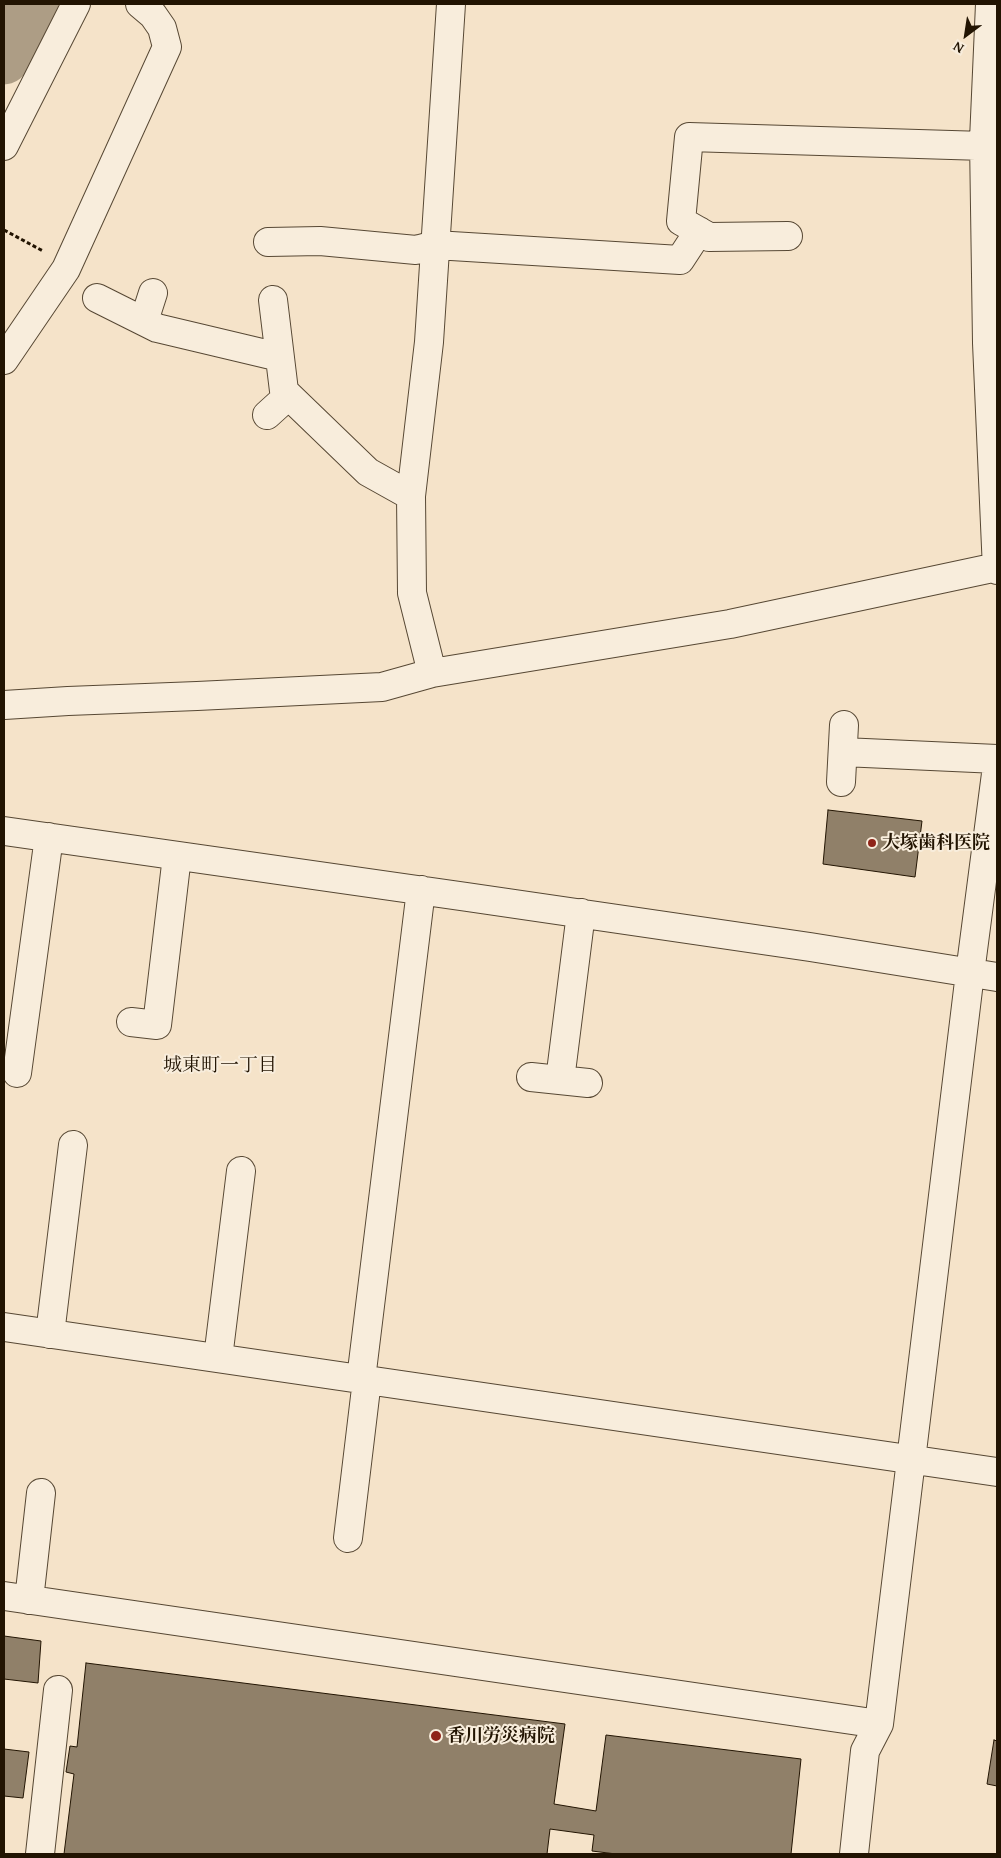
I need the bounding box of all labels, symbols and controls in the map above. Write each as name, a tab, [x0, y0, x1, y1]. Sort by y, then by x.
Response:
north arrow	[941, 10, 991, 60]
text: N	[949, 37, 967, 59]
place label: 大塚歯科医院	[882, 832, 990, 854]
marker: 大塚歯科医院	[866, 837, 878, 849]
district label: 城東町一丁目	[163, 1055, 277, 1077]
place label: 香川労災病院	[447, 1725, 555, 1747]
marker: 香川労災病院	[429, 1729, 443, 1743]

